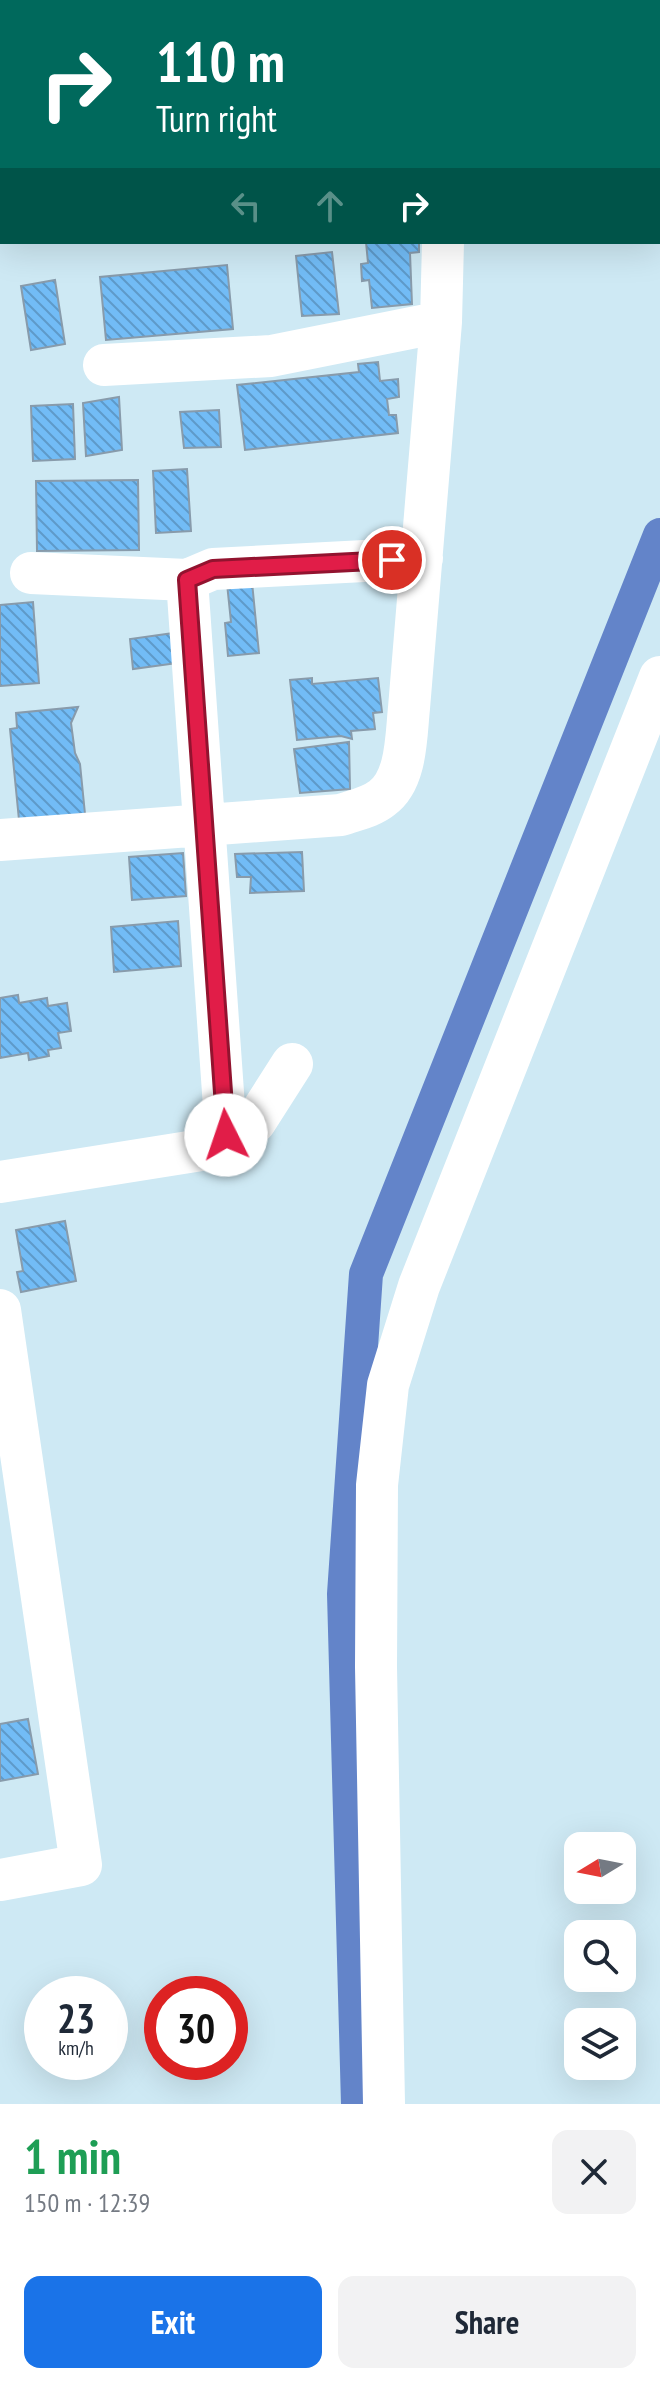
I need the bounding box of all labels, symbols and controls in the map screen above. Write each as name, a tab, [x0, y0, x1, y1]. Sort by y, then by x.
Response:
text: 110 m	[156, 25, 285, 97]
icon: right	[24, 32, 128, 136]
text: Turn right	[156, 95, 277, 142]
icon: left	[224, 184, 268, 228]
icon: ahead	[308, 184, 352, 228]
icon: right	[392, 184, 436, 228]
pin	[358, 526, 426, 594]
icon: arrive	[370, 538, 414, 582]
position arrow	[184, 1093, 268, 1177]
north arrow	[564, 1832, 636, 1904]
map controls	[564, 1832, 636, 2080]
button: search	[564, 1920, 636, 1992]
speed limit sign: 30	[144, 1976, 248, 2080]
text: 23	[57, 1992, 95, 2044]
button: layers	[564, 2008, 636, 2080]
text: km/h	[58, 2035, 94, 2061]
text: 1 min	[24, 2125, 121, 2187]
button: close	[552, 2130, 636, 2214]
text: 150 m · 12:39	[24, 2186, 150, 2219]
button: Exit	[24, 2276, 322, 2368]
button: Share	[338, 2276, 636, 2368]

